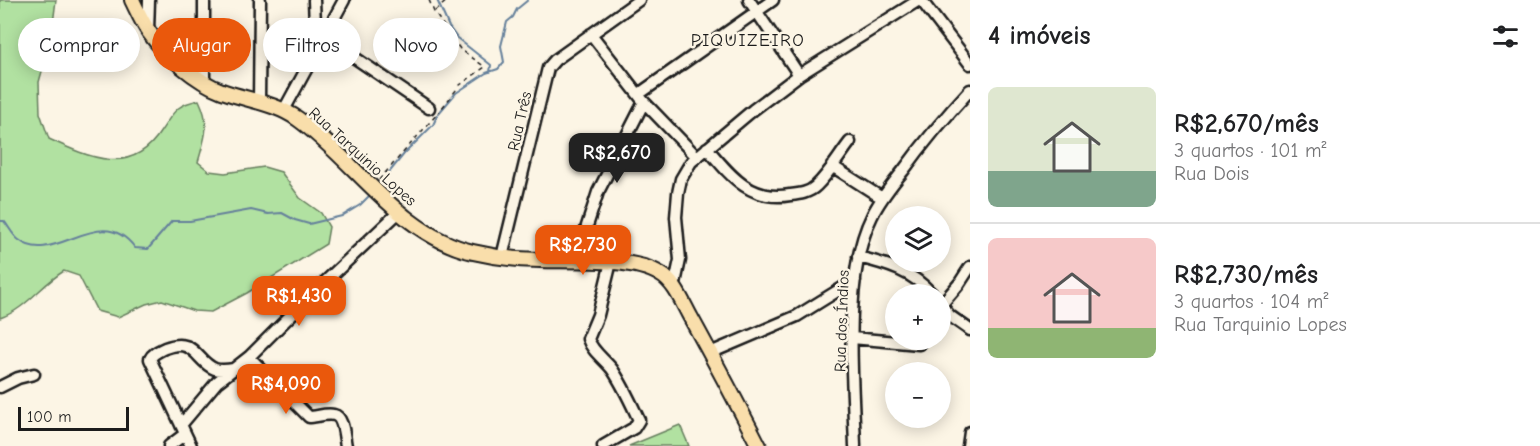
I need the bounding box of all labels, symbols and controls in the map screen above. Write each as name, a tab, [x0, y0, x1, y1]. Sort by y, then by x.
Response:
chip: Comprar	[18, 18, 140, 72]
chip: Alugar	[152, 18, 251, 72]
chip: Filtros	[263, 18, 361, 72]
chip: Novo	[373, 18, 459, 72]
icon: filters	[1489, 20, 1522, 53]
text: 4 imóveis	[988, 21, 1091, 51]
district label: PIQUIZEIRO	[691, 30, 805, 51]
street label: Rua Três	[504, 90, 536, 153]
street label: Rua Tarquinio Lopes	[305, 104, 420, 210]
text: R$2,670/mês	[1174, 109, 1319, 139]
icon: home	[1036, 111, 1108, 183]
pin: R$2,670	[562, 133, 672, 184]
text: 3 quartos · 101 m²	[1174, 139, 1327, 162]
text: R$2,670	[583, 141, 651, 164]
text: Rua Dois	[1174, 162, 1249, 185]
map controls	[885, 206, 951, 428]
button: layers	[885, 206, 951, 272]
pin: R$2,730	[528, 225, 638, 276]
text: R$2,730	[549, 233, 617, 256]
text: R$2,730/mês	[1174, 260, 1318, 290]
icon: home	[1036, 262, 1108, 334]
street label: Rua dos Índios	[830, 269, 853, 373]
pin: R$1,430	[244, 276, 354, 327]
text: R$1,430	[266, 284, 332, 307]
button: +	[885, 284, 951, 350]
text: 3 quartos · 104 m²	[1174, 290, 1328, 313]
text: Rua Tarquinio Lopes	[1174, 313, 1347, 336]
button: −	[885, 362, 951, 428]
pin: R$4,090	[231, 364, 341, 415]
text: R$4,090	[251, 372, 321, 395]
scale bar	[18, 404, 129, 432]
text: 100 m	[27, 408, 71, 426]

